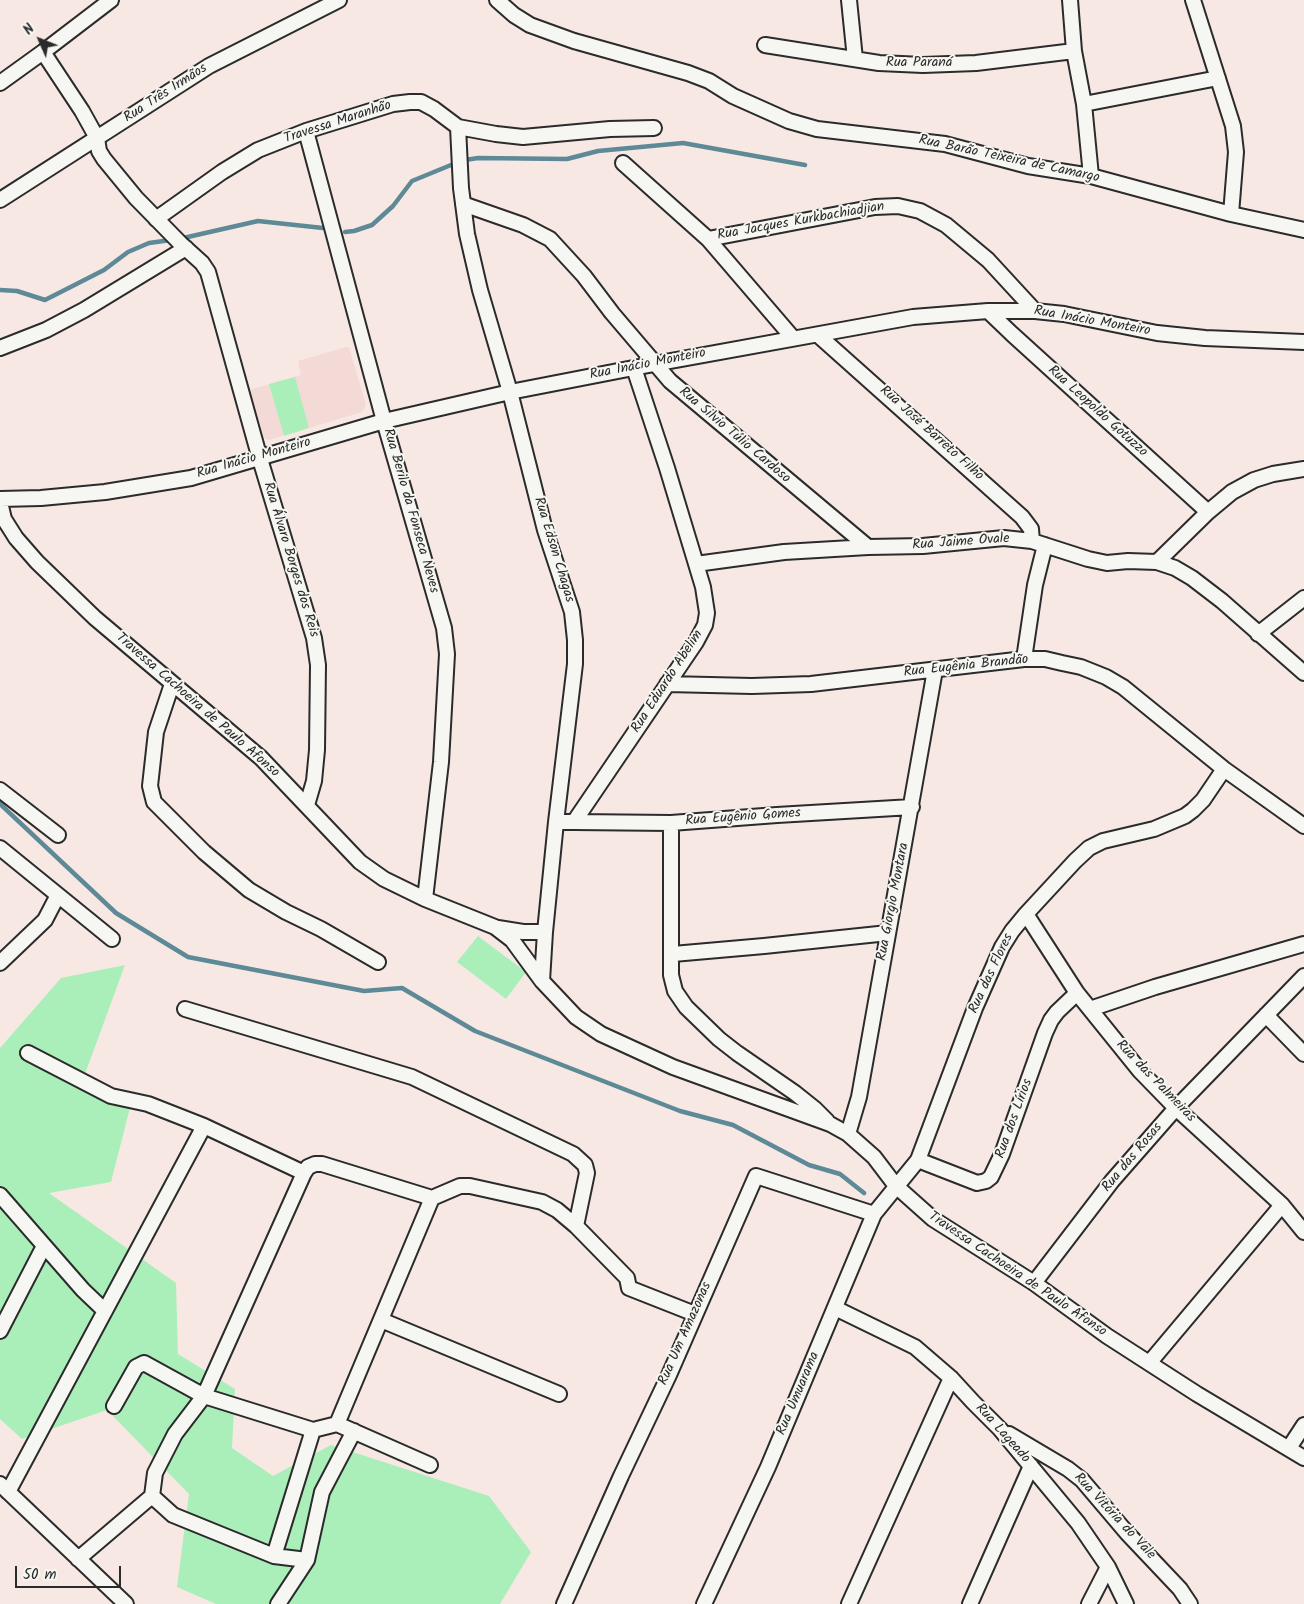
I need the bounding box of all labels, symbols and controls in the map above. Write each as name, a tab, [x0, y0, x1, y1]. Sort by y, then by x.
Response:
north arrow	[15, 15, 65, 65]
text: N	[18, 19, 40, 40]
street label: Rua Paraná	[886, 56, 952, 72]
street label: Rua Três Irmãos	[121, 61, 211, 127]
street label: Travessa Maranhão	[282, 98, 394, 148]
street label: Rua Barão Teixeira de Camargo	[917, 133, 1101, 187]
street label: Rua Jacques Kurkbachiadjian	[716, 199, 886, 245]
street label: Rua Inácio Monteiro	[1032, 303, 1152, 341]
street label: Rua Inácio Monteiro	[589, 346, 707, 384]
street label: Rua Leopoldo Gotuzzo	[1044, 363, 1150, 461]
street label: Rua José Barreto Filho	[876, 383, 986, 485]
street label: Rua Silvio Túlio Cardoso	[675, 384, 793, 488]
street label: Rua Berilo da Fonseca Neves	[378, 427, 442, 595]
street label: Rua Inácio Monteiro	[195, 435, 313, 483]
street label: Rua Álvaro Borges dos Reis	[258, 480, 322, 640]
street label: Rua Edson Chagas	[529, 495, 577, 605]
street label: Rua Jaime Ovale	[912, 531, 1010, 555]
street label: Rua Eduardo Abelim	[628, 627, 708, 737]
street label: Travessa Cachoeira de Paulo Afonso	[112, 630, 282, 782]
street label: Rua Eugênia Brandão	[903, 652, 1029, 682]
street label: Rua Eugênio Gomes	[685, 806, 801, 830]
street label: Rua Giorgio Montara	[874, 842, 914, 962]
street label: Rua das Flores	[966, 931, 1018, 1017]
street label: Rua das Palmeiras	[1112, 1037, 1198, 1127]
street label: Rua dos Lírios	[993, 1077, 1037, 1161]
street label: Rua das Rosas	[1099, 1120, 1167, 1196]
street label: Travessa Cachoeira de Paulo Afonso	[925, 1209, 1109, 1341]
street label: Rua Um Amazonas	[656, 1280, 716, 1388]
street label: Rua Umuarama	[774, 1350, 824, 1438]
street label: Rua Lageado	[971, 1401, 1033, 1467]
street label: Rua Vitória do Vale	[1070, 1470, 1158, 1564]
scale bar	[18, 1556, 124, 1588]
text: 50 m	[23, 1563, 57, 1587]

